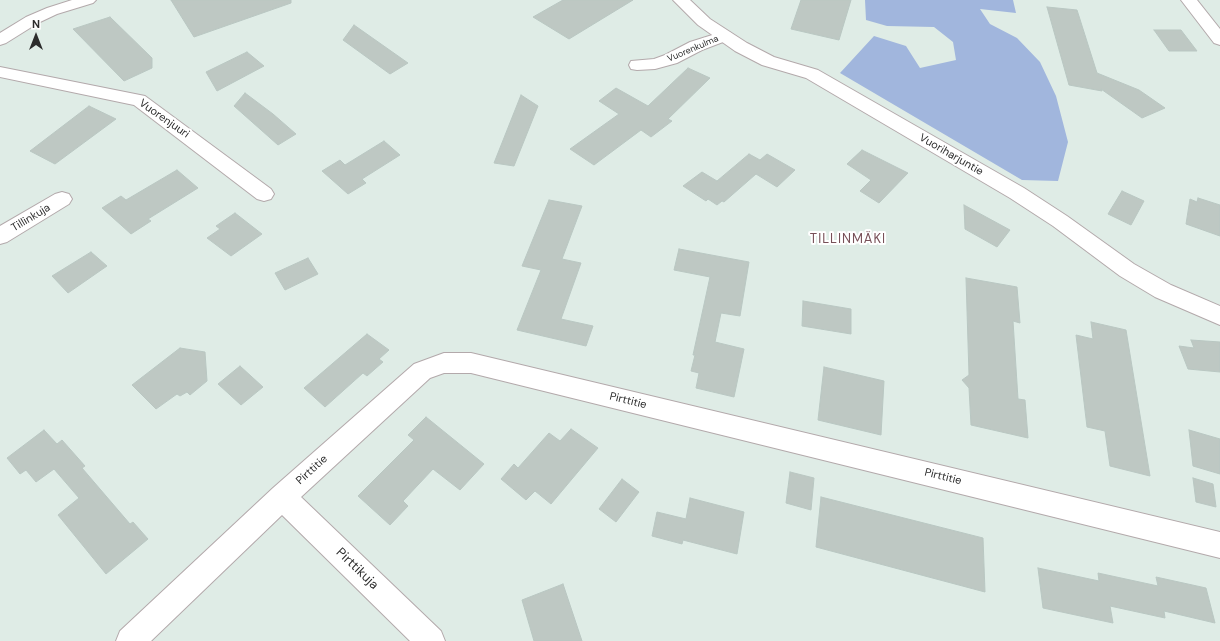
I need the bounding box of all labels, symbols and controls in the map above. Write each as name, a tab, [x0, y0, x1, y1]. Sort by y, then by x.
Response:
north arrow	[16, 16, 56, 56]
text: N	[32, 17, 40, 31]
street label: Vuorenkulma	[666, 33, 720, 65]
street label: Vuorenjuuri	[136, 97, 192, 141]
street label: Vuoriharjuntie	[917, 131, 985, 179]
street label: Tillinkuja	[9, 201, 53, 235]
district label: TILLINMÄKI	[810, 232, 886, 248]
street label: Pirttitie	[608, 390, 648, 412]
street label: Pirttitie	[294, 453, 330, 487]
street label: Pirttitie	[923, 466, 963, 488]
street label: Pirttikuja	[333, 545, 381, 593]

